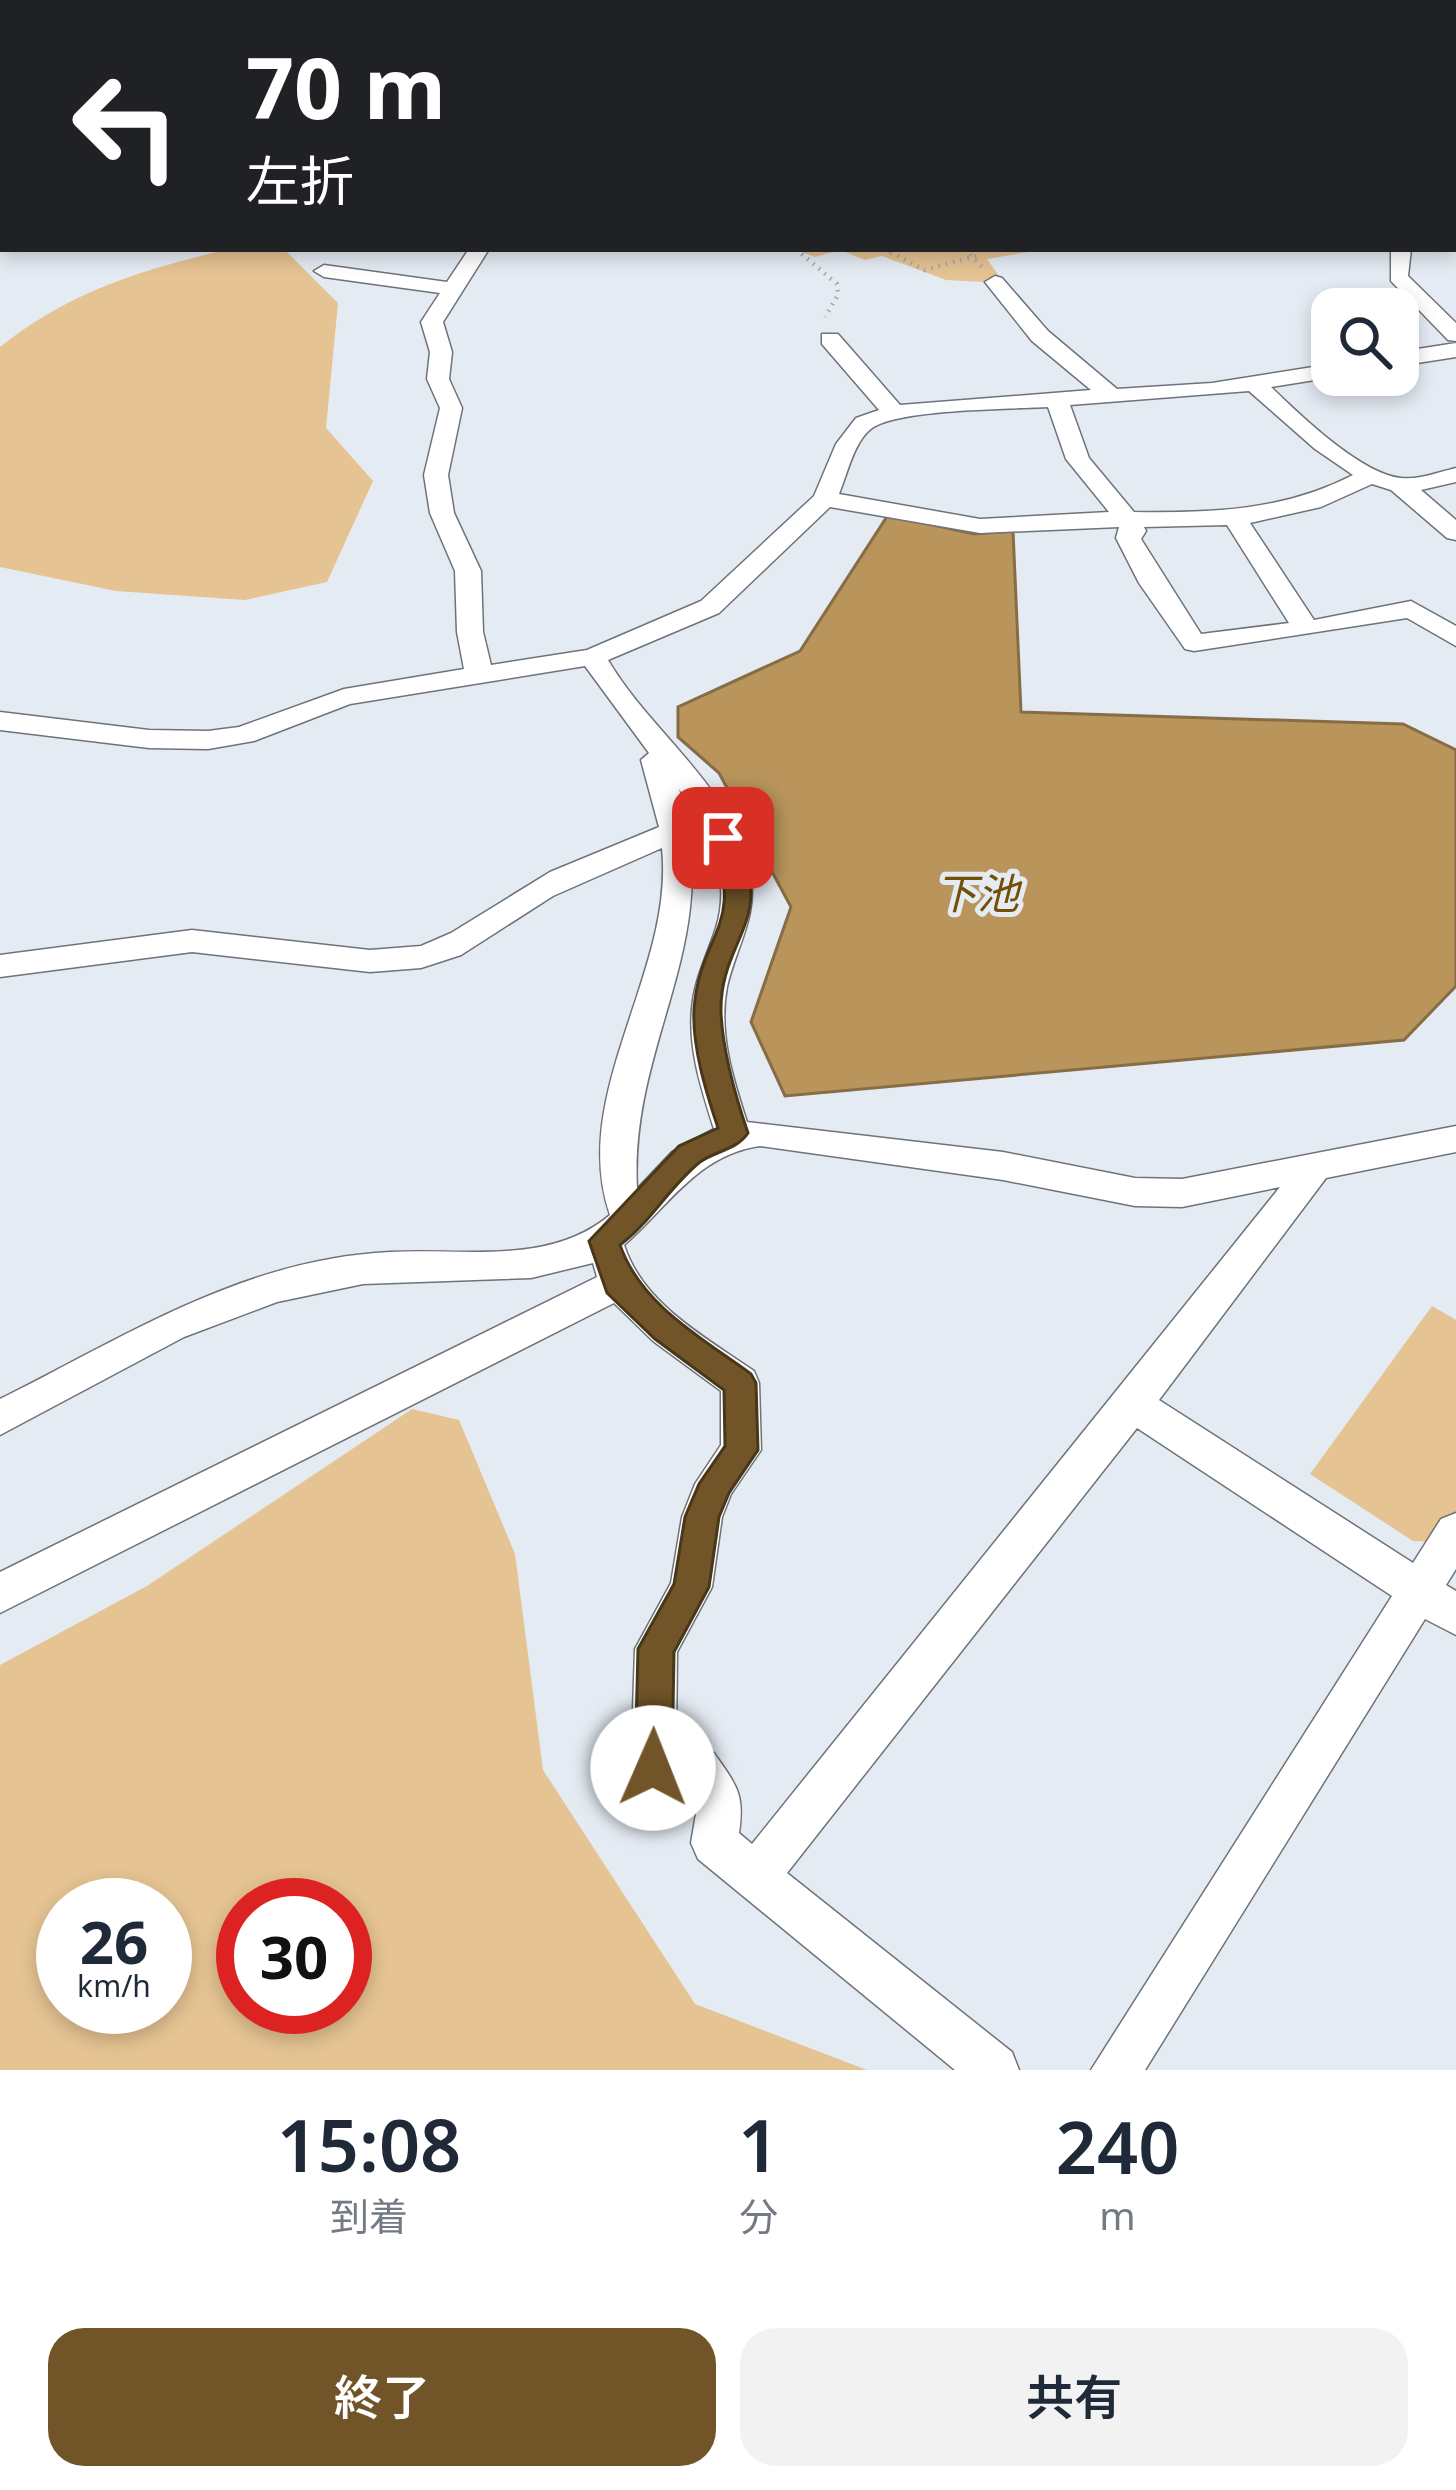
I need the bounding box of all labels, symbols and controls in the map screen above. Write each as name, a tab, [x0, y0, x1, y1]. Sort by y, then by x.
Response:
text: 70 m	[246, 29, 446, 144]
icon: left	[48, 48, 204, 204]
text: 左折	[246, 143, 354, 217]
map controls	[1311, 288, 1419, 396]
button: search	[1311, 288, 1419, 396]
pin	[672, 787, 774, 889]
icon: arrive	[690, 805, 756, 871]
water label: 下池	[935, 864, 1023, 921]
position arrow	[590, 1705, 716, 1831]
speed limit sign: 30	[216, 1878, 372, 2034]
text: 26	[80, 1900, 148, 1982]
text: km/h	[77, 1965, 151, 2006]
text: 15:08	[277, 2095, 461, 2193]
text: 1	[738, 2095, 779, 2193]
text: 240	[1056, 2097, 1179, 2195]
text: m	[1099, 2188, 1136, 2241]
text: 到着	[330, 2189, 408, 2242]
text: 分	[739, 2189, 778, 2242]
button: 終了	[48, 2328, 716, 2466]
button: 共有	[740, 2328, 1408, 2466]

